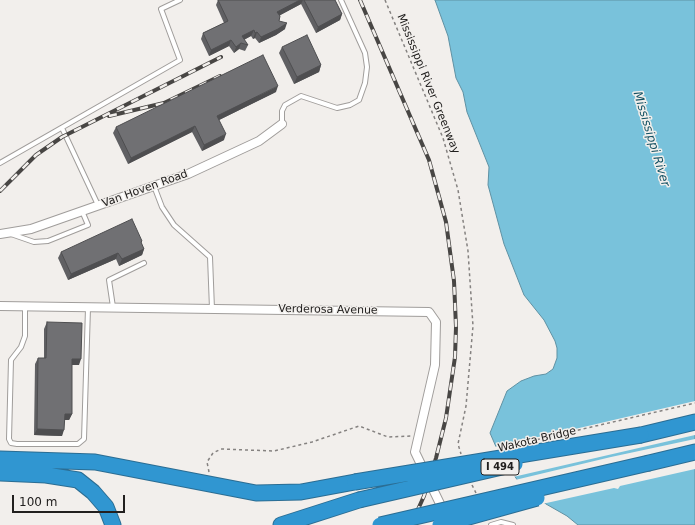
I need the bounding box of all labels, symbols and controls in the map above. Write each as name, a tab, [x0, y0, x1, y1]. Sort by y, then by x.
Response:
street label: Mississippi River Greenway	[394, 12, 462, 156]
water label: Mississippi River	[630, 90, 672, 188]
street label: Van Hoven Road	[100, 167, 190, 211]
street label: Verderosa Avenue	[278, 303, 378, 317]
street label: Wakota Bridge	[497, 425, 577, 455]
road number: I 494	[481, 459, 519, 475]
scale bar	[14, 487, 127, 513]
text: 100 m	[19, 495, 57, 509]

